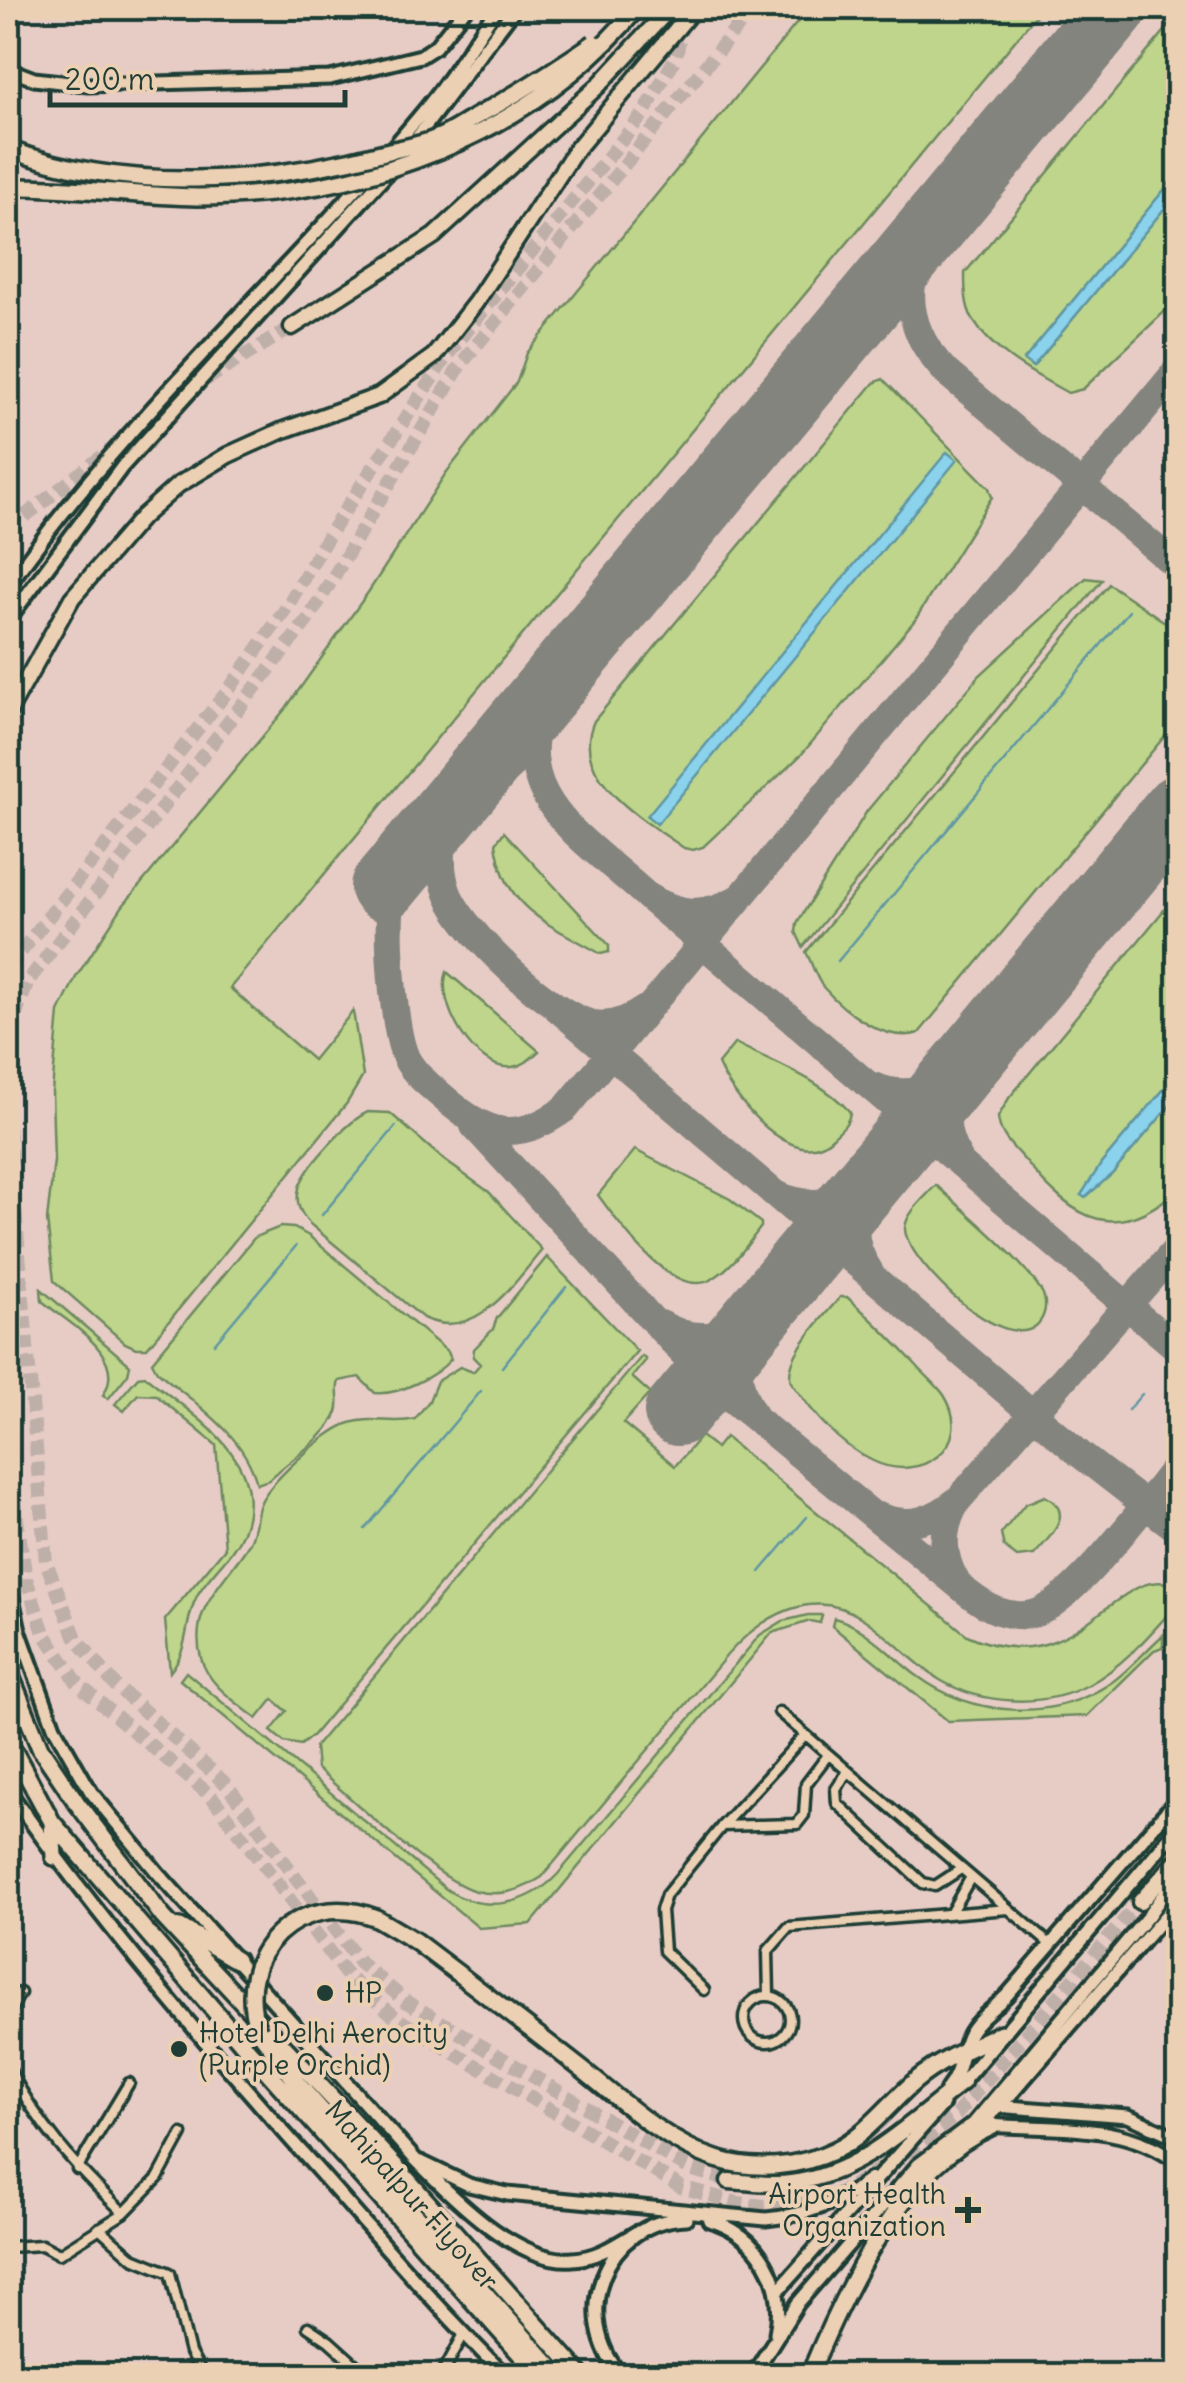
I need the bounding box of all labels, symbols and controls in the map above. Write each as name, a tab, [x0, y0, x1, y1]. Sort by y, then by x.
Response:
scale bar	[50, 45, 345, 107]
text: 200 m	[65, 60, 154, 98]
place label: HP	[345, 1975, 382, 2011]
marker: HP	[314, 1982, 336, 2004]
place label: Hotel Delhi Aerocity (Purple Orchid)	[199, 2015, 448, 2083]
marker: Hotel Delhi Aerocity (Purple Orchid)	[168, 2038, 190, 2060]
street label: Mahipalpur Flyover	[317, 2093, 507, 2297]
place label: Airport Health Organization	[768, 2176, 946, 2244]
marker: Airport Health Organization	[955, 2197, 981, 2223]

